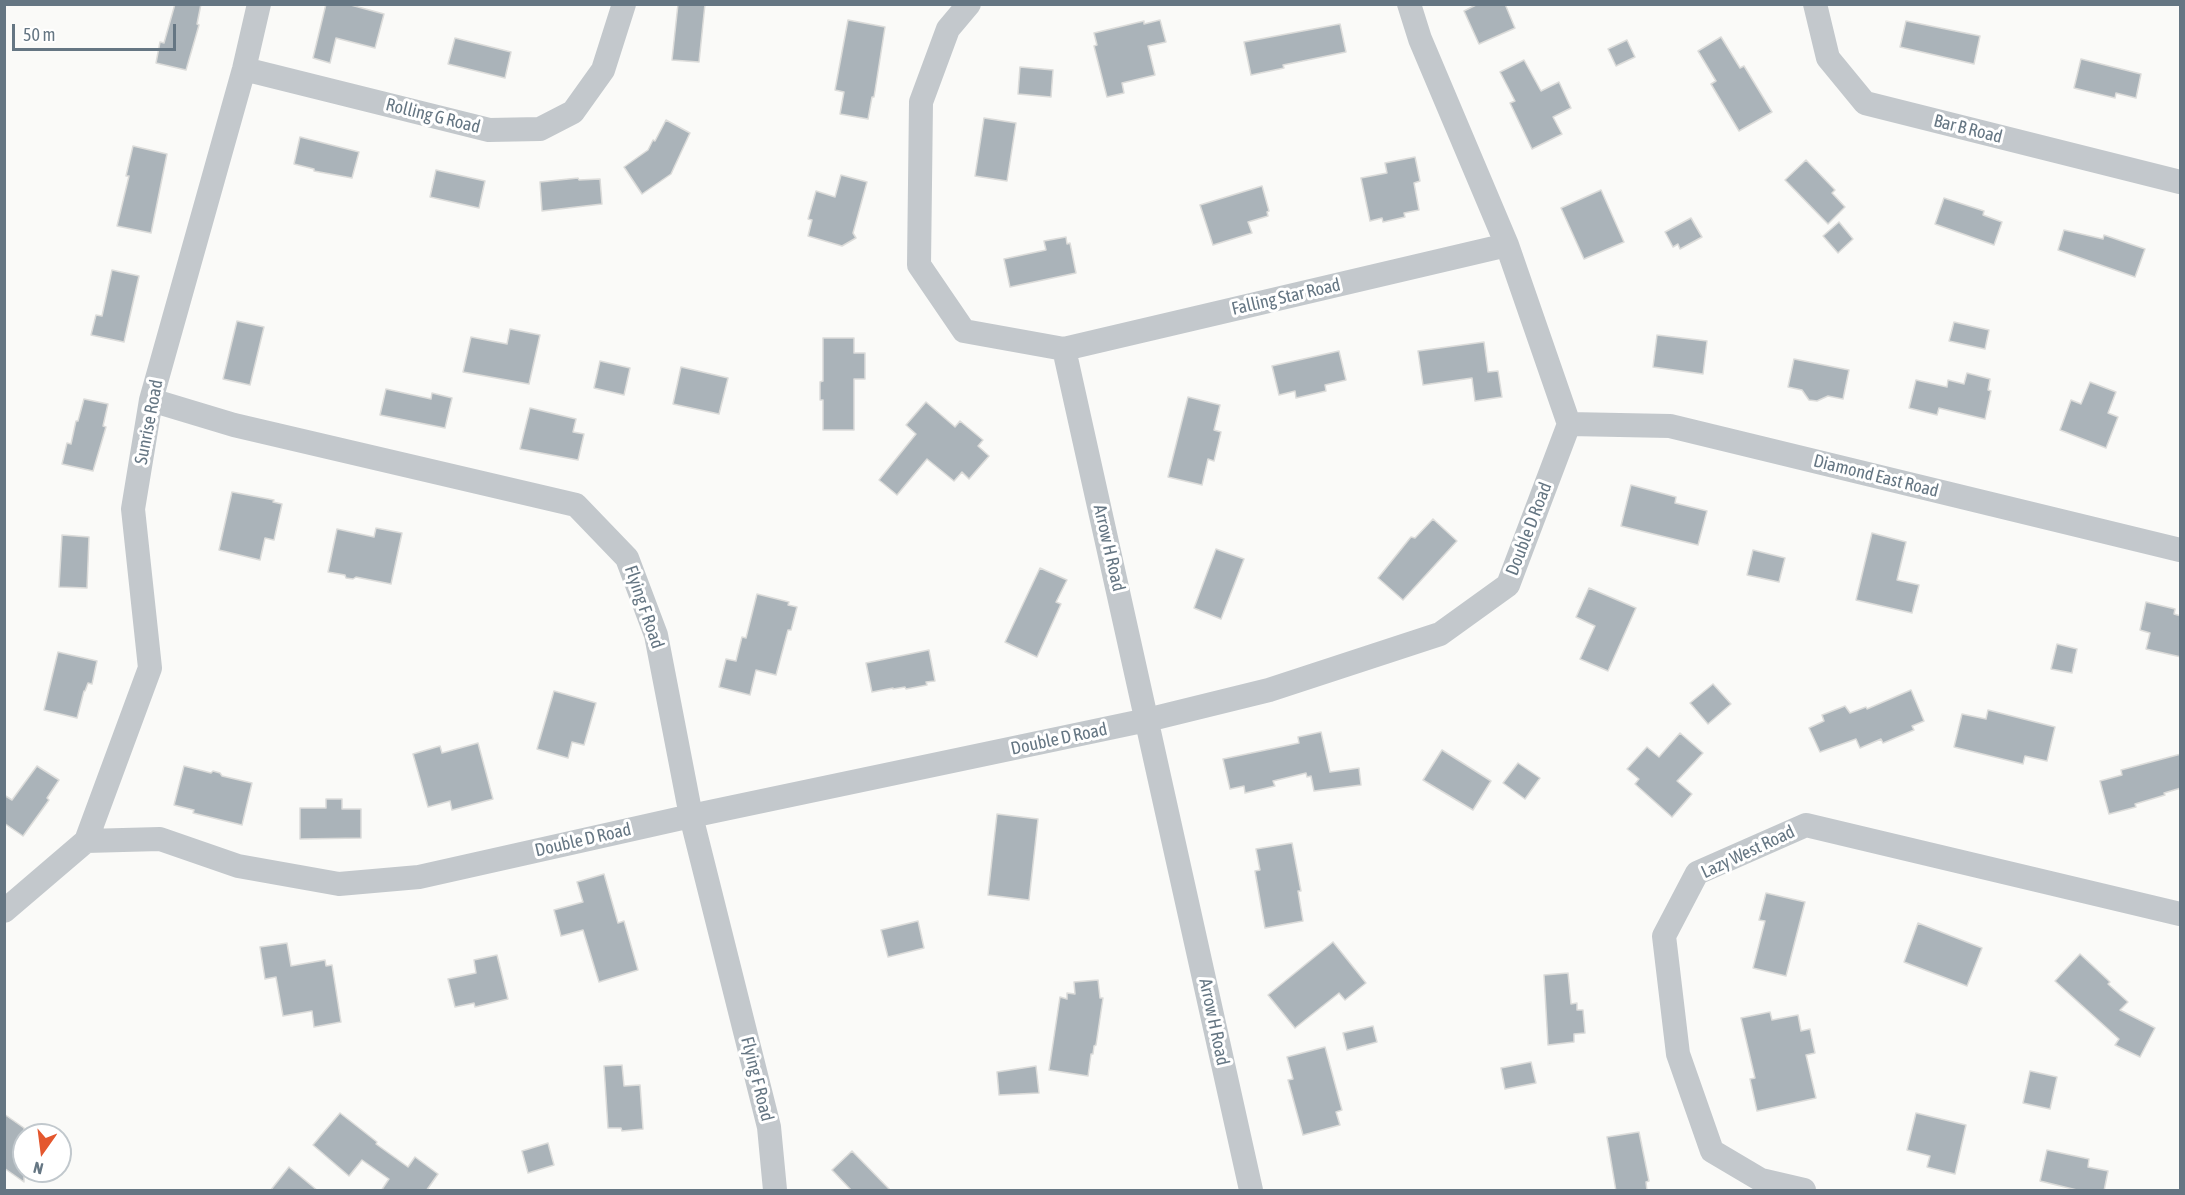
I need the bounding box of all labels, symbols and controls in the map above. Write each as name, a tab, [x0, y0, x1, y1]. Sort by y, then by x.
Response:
scale bar	[15, 12, 178, 50]
text: 50 m	[23, 24, 55, 45]
street label: Rolling G Road	[384, 94, 482, 138]
street label: Bar B Road	[1931, 110, 2005, 148]
street label: Falling Star Road	[1229, 274, 1343, 320]
street label: Sunrise Road	[130, 378, 168, 466]
street label: Diamond East Road	[1811, 450, 1941, 502]
street label: Double D Road	[1501, 479, 1557, 579]
street label: Arrow H Road	[1089, 503, 1129, 593]
street label: Flying F Road	[620, 563, 668, 651]
street label: Double D Road	[1009, 718, 1109, 760]
street label: Double D Road	[533, 818, 633, 862]
street label: Lazy West Road	[1698, 821, 1798, 883]
street label: Arrow H Road	[1194, 977, 1234, 1067]
street label: Flying F Road	[736, 1034, 778, 1124]
north arrow	[12, 1123, 72, 1183]
text: N	[31, 1159, 45, 1178]

